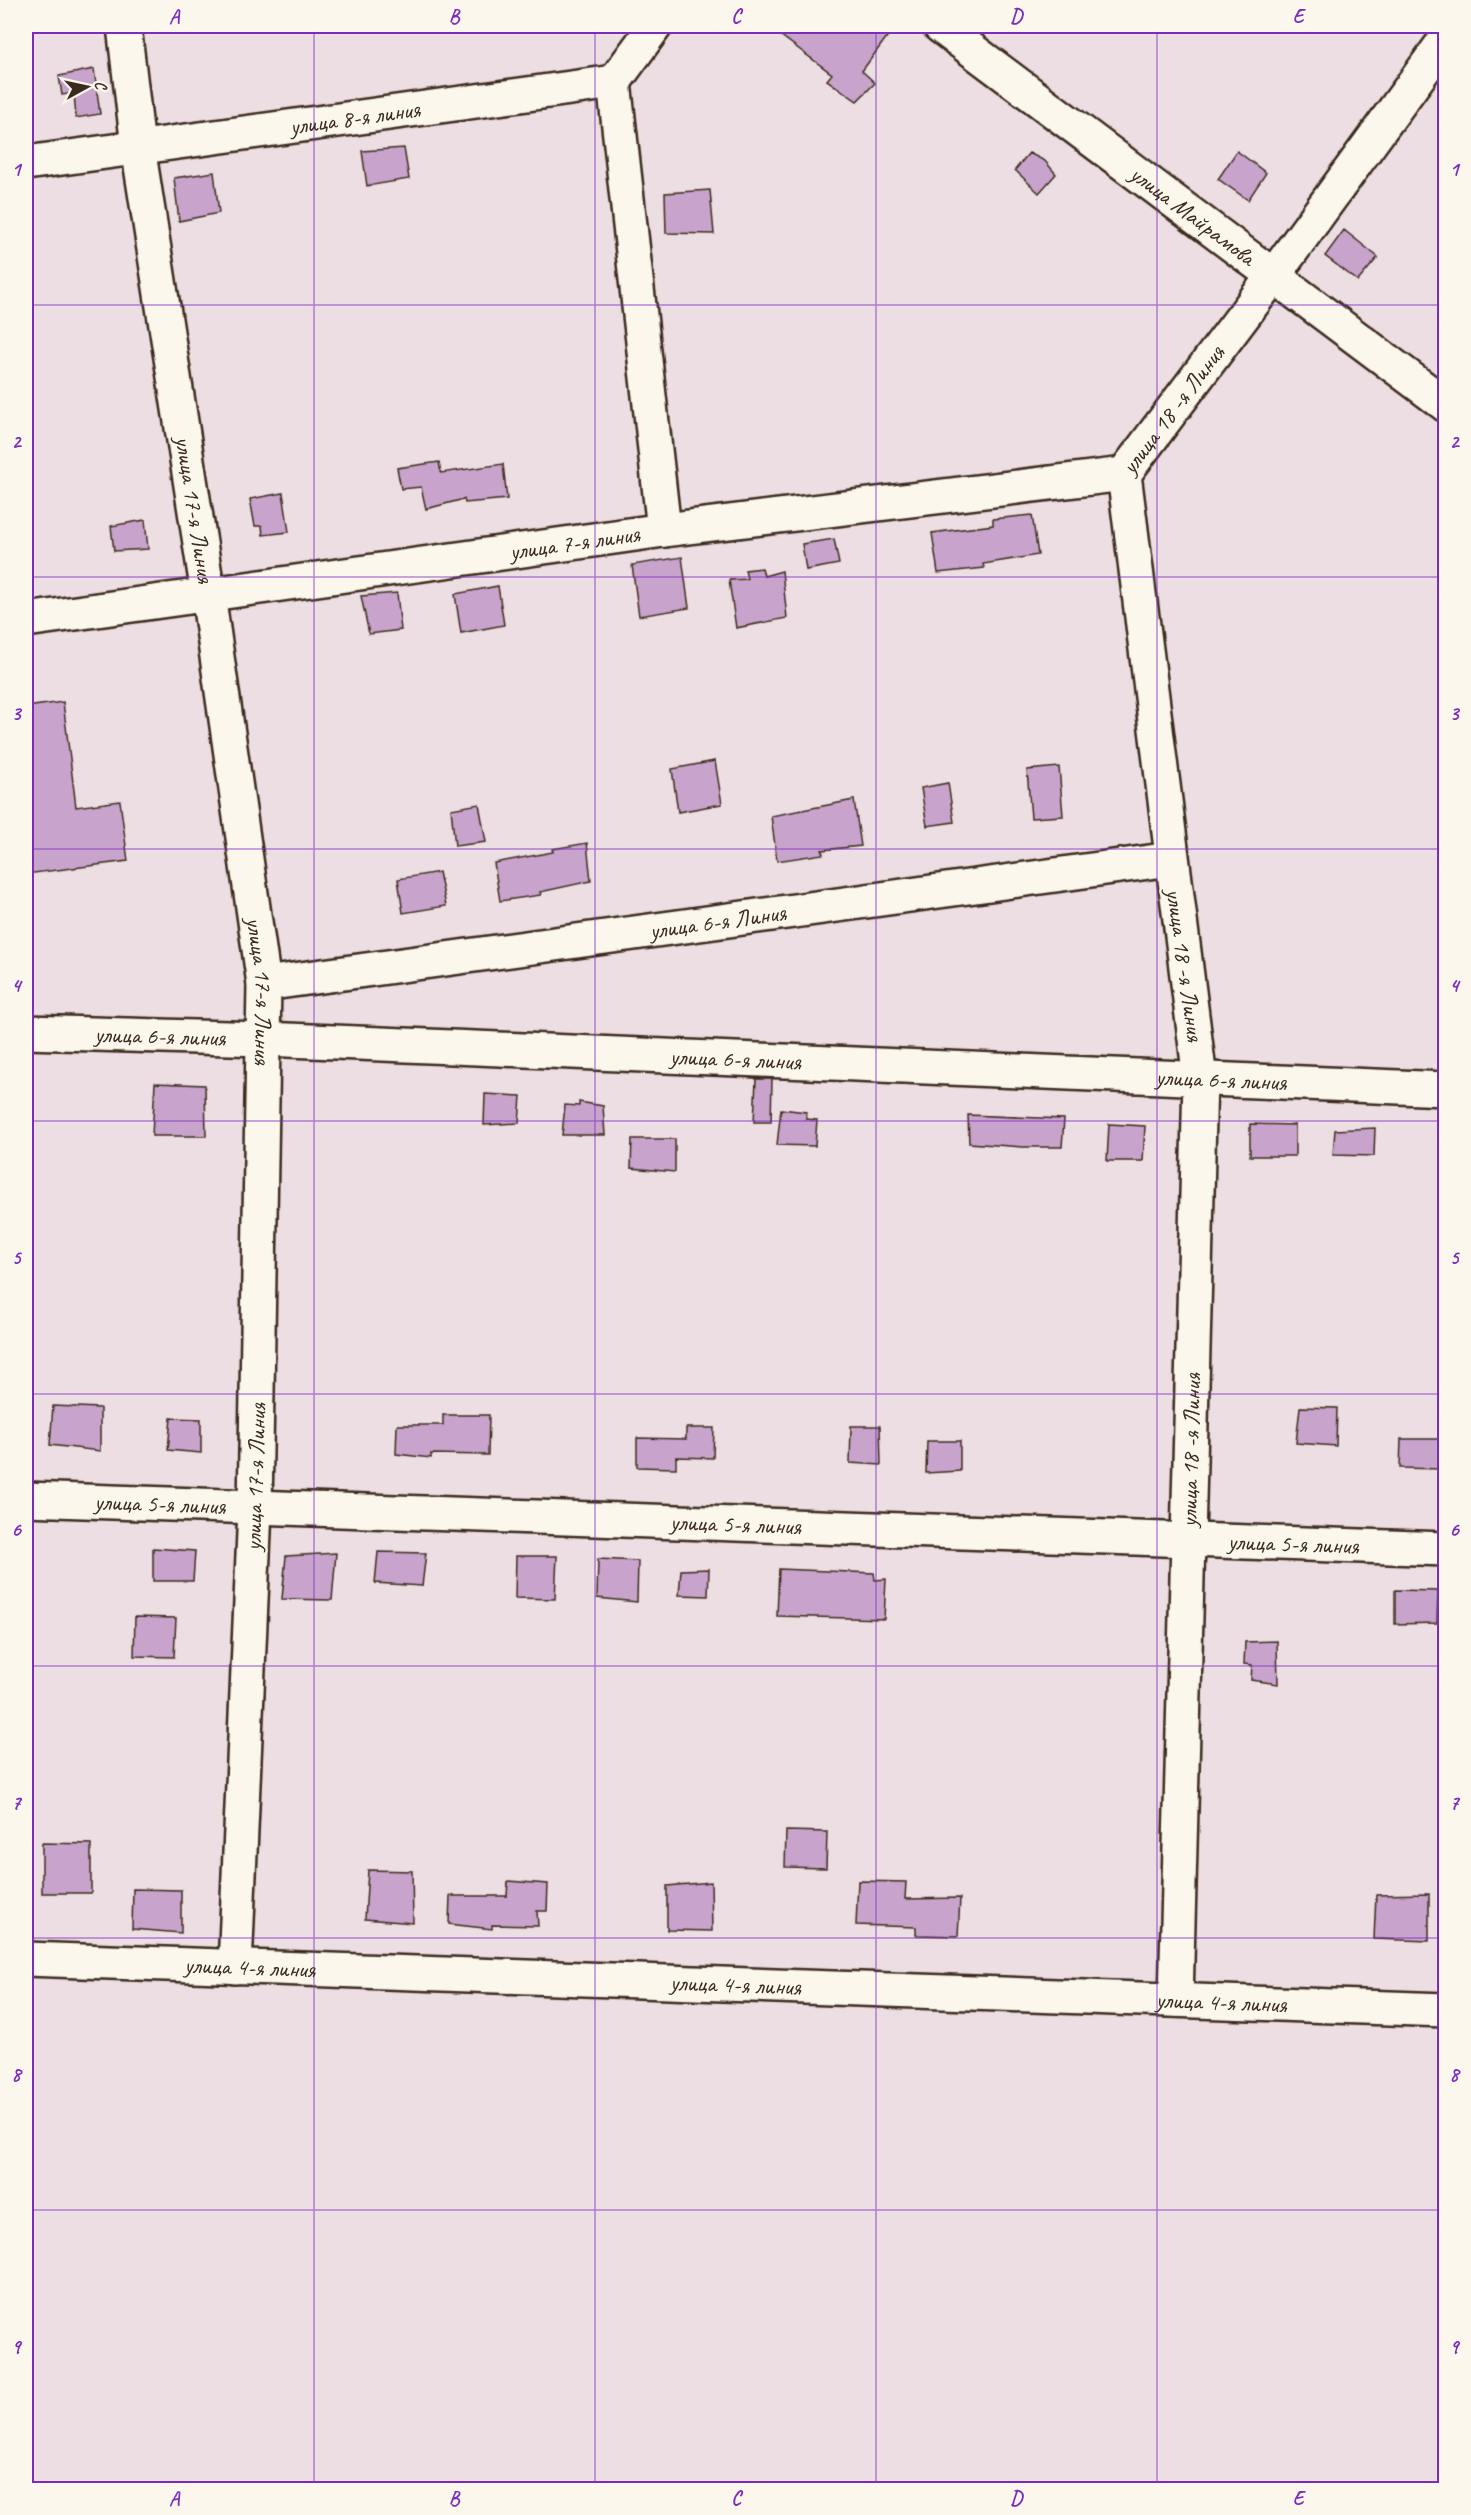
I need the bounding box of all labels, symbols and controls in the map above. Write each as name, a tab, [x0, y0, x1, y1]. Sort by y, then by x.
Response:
text: A	[169, 4, 181, 29]
text: B	[449, 4, 461, 29]
text: C	[731, 4, 743, 29]
text: D	[1010, 4, 1024, 29]
text: E	[1293, 4, 1307, 29]
north arrow	[57, 57, 117, 117]
text: С	[90, 80, 112, 92]
street label: улица 8-я линия	[286, 94, 423, 142]
text: 1	[12, 157, 23, 182]
text: 1	[1450, 157, 1461, 182]
street label: улица Майрамова	[1123, 158, 1263, 273]
street label: улица 18 -я Линия	[1113, 338, 1232, 482]
text: 2	[12, 429, 23, 454]
text: 2	[1450, 429, 1461, 454]
street label: улица 17-я Линия	[168, 432, 221, 587]
street label: улица 7-я линия	[506, 518, 643, 567]
text: 3	[12, 701, 23, 726]
text: 3	[1450, 701, 1461, 726]
street label: улица 18 -я Линия	[1159, 885, 1211, 1045]
street label: улица 6-я Линия	[646, 897, 789, 946]
street label: улица 17-я Линия	[239, 913, 279, 1066]
text: 4	[12, 973, 24, 998]
text: 4	[1450, 973, 1462, 998]
street label: улица 6-я линия	[92, 1019, 227, 1053]
street label: улица 6-я линия	[667, 1041, 803, 1077]
street label: улица 6-я линия	[1153, 1062, 1288, 1097]
text: 5	[12, 1245, 23, 1270]
text: 5	[1450, 1245, 1461, 1270]
street label: улица 18 -я Линия	[1173, 1372, 1207, 1530]
street label: улица 17-я Линия	[237, 1401, 273, 1554]
street label: улица 5-я линия	[92, 1486, 227, 1521]
street label: улица 5-я линия	[668, 1507, 803, 1541]
text: 6	[11, 1517, 22, 1542]
text: 6	[1449, 1517, 1460, 1542]
street label: улица 5-я линия	[1225, 1526, 1361, 1561]
text: 7	[12, 1790, 23, 1815]
text: 7	[1450, 1790, 1461, 1815]
street label: улица 4-я линия	[182, 1950, 317, 1984]
street label: улица 4-я линия	[667, 1967, 803, 2002]
street label: улица 4-я линия	[1153, 1985, 1289, 2019]
text: 8	[12, 2062, 24, 2087]
text: 8	[1450, 2062, 1462, 2087]
text: 9	[12, 2334, 23, 2359]
text: 9	[1450, 2334, 1461, 2359]
text: A	[169, 2486, 181, 2511]
text: B	[449, 2486, 461, 2511]
text: C	[731, 2486, 743, 2511]
text: D	[1010, 2486, 1024, 2511]
text: E	[1293, 2486, 1307, 2511]

